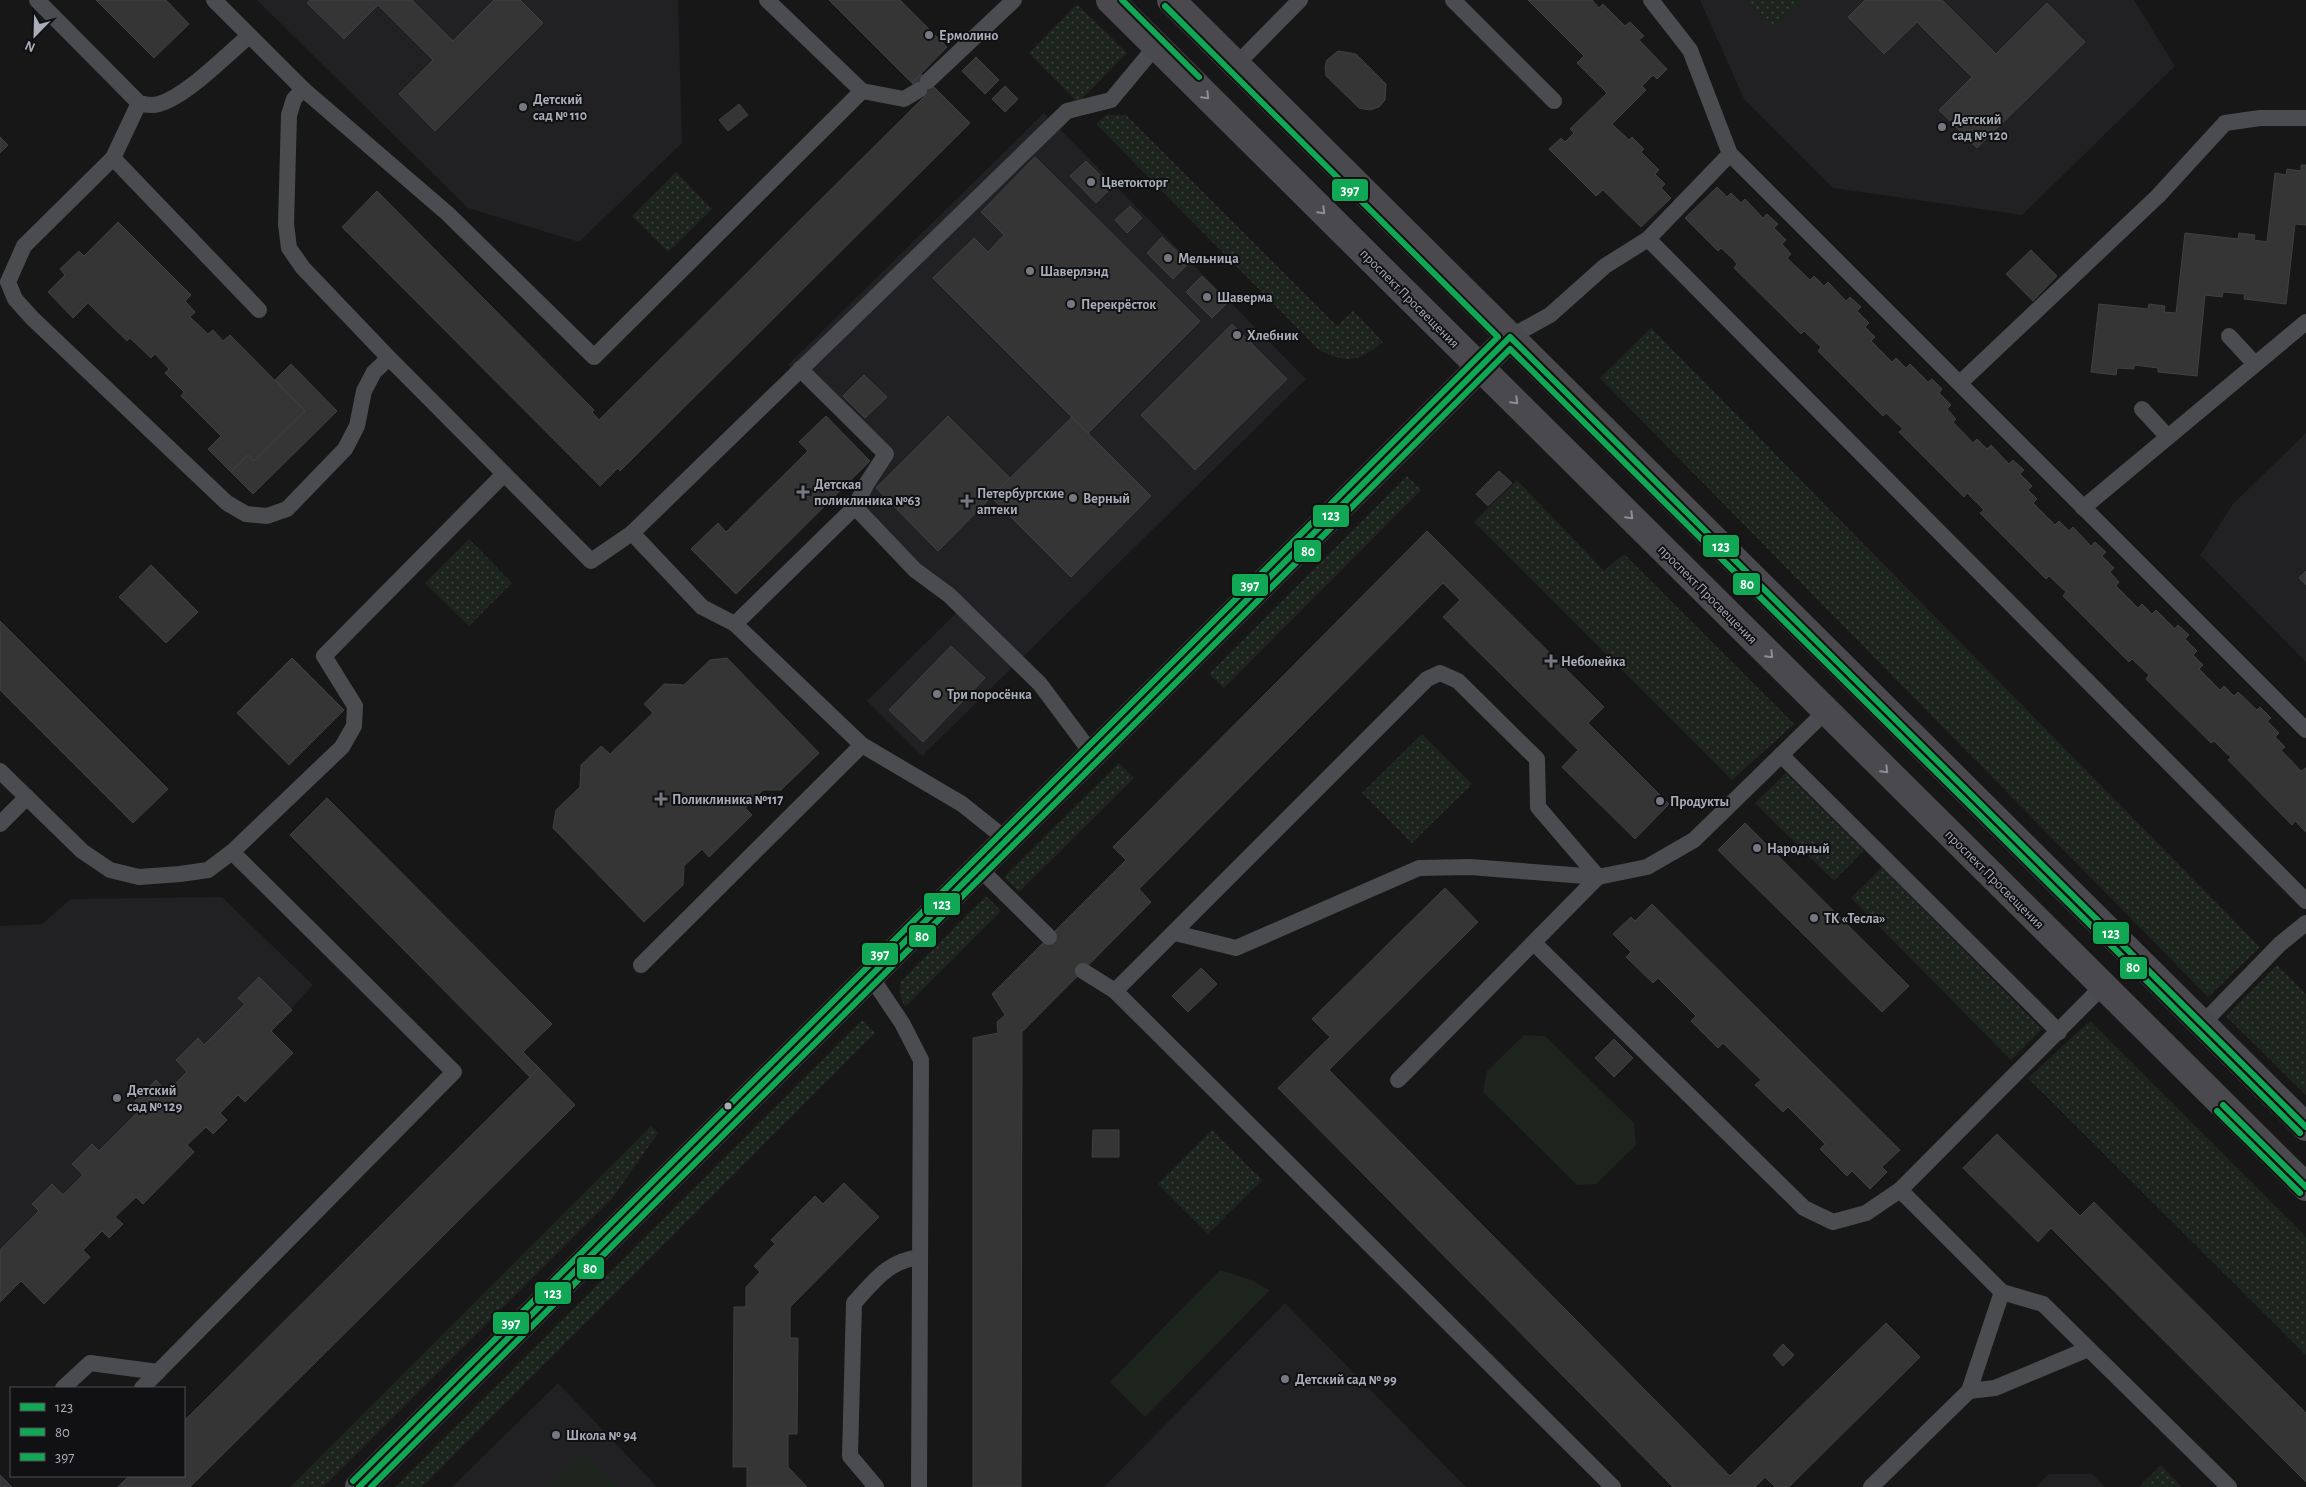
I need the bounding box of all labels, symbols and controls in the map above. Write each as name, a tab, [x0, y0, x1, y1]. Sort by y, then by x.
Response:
north arrow	[10, 10, 60, 60]
marker: Ермолино	[923, 29, 935, 41]
place label: Ермолино	[939, 29, 999, 43]
text: N	[23, 38, 38, 54]
one-way arrow	[1201, 90, 1210, 99]
place label: Детский сад № 110	[533, 93, 587, 123]
marker: Детский сад № 110	[517, 101, 529, 113]
place label: Детский сад № 120	[1952, 113, 2008, 143]
marker: Детский сад № 120	[1936, 121, 1948, 133]
marker: Цветокторг	[1085, 176, 1097, 188]
place label: Цветокторг	[1101, 176, 1169, 190]
line badge: 397	[1331, 178, 1369, 202]
text: 397	[1341, 184, 1359, 198]
one-way arrow	[1316, 205, 1325, 214]
street label: проспект Просвещения	[1357, 246, 1462, 351]
marker: Мельница	[1162, 252, 1174, 264]
place label: Мельница	[1178, 252, 1239, 266]
marker: Шаверлэнд	[1024, 265, 1036, 277]
place label: Шаверлэнд	[1040, 265, 1109, 279]
marker: Шаверма	[1201, 291, 1213, 303]
place label: Шаверма	[1217, 291, 1273, 305]
marker: Перекрёсток	[1065, 298, 1077, 310]
place label: Перекрёсток	[1081, 298, 1156, 312]
marker: Хлебник	[1231, 329, 1243, 341]
place label: Хлебник	[1247, 329, 1299, 343]
one-way arrow	[1509, 396, 1518, 405]
place label: Детская поликлиника №63	[814, 478, 920, 508]
marker: Детская поликлиника №63	[796, 485, 810, 499]
place label: Петербургские аптеки	[977, 487, 1065, 517]
marker: Верный	[1067, 492, 1079, 504]
place label: Верный	[1083, 492, 1130, 506]
marker: Петербургские аптеки	[961, 495, 973, 507]
line badge: 123	[1312, 504, 1350, 528]
text: 123	[1322, 509, 1340, 523]
one-way arrow	[1624, 510, 1633, 519]
line badge: 123	[1702, 534, 1740, 558]
line badge: 80	[1293, 539, 1322, 563]
text: 123	[1712, 540, 1730, 554]
street label: проспект Просвещения	[1655, 542, 1760, 647]
text: 80	[1301, 545, 1315, 559]
line badge: 80	[1732, 572, 1761, 596]
line badge: 397	[1231, 573, 1269, 597]
text: 80	[1740, 578, 1754, 592]
text: 397	[1241, 579, 1259, 593]
one-way arrow	[1764, 649, 1773, 658]
marker: Неболейка	[1545, 655, 1557, 667]
place label: Неболейка	[1561, 655, 1626, 669]
marker: Три поросёнка	[931, 688, 943, 700]
place label: Три поросёнка	[947, 688, 1032, 702]
one-way arrow	[1879, 764, 1888, 773]
marker: Поликлиника №117	[654, 792, 668, 806]
place label: Поликлиника №117	[672, 793, 783, 807]
marker: Продукты	[1654, 795, 1666, 807]
place label: Продукты	[1670, 795, 1729, 809]
street label: проспект Просвещения	[1942, 827, 2047, 932]
marker: Народный	[1751, 842, 1763, 854]
place label: Народный	[1767, 842, 1830, 856]
line badge: 123	[923, 892, 961, 916]
text: 123	[933, 898, 951, 912]
marker: ТК «Тесла»	[1808, 912, 1820, 924]
place label: ТК «Тесла»	[1824, 912, 1885, 926]
line badge: 123	[2092, 921, 2130, 945]
line badge: 80	[908, 924, 937, 948]
text: 123	[2102, 927, 2120, 941]
text: 80	[915, 930, 929, 944]
line badge: 397	[861, 942, 899, 966]
text: 397	[871, 948, 889, 962]
line badge: 80	[2119, 956, 2148, 980]
text: 80	[2126, 961, 2140, 975]
place label: Детский сад № 129	[127, 1084, 182, 1114]
marker: Детский сад № 129	[111, 1092, 123, 1104]
unlabelled marker	[723, 1101, 733, 1111]
line badge: 80	[576, 1256, 605, 1280]
text: 80	[583, 1262, 597, 1276]
line badge: 123	[534, 1281, 572, 1305]
text: 123	[544, 1287, 562, 1301]
line badge: 397	[492, 1311, 530, 1335]
text: 397	[502, 1317, 520, 1331]
marker: Детский сад № 99	[1279, 1373, 1291, 1385]
place label: Детский сад № 99	[1295, 1373, 1397, 1387]
legend	[10, 1387, 185, 1477]
text: 123	[55, 1400, 73, 1415]
text: 80	[55, 1425, 70, 1440]
marker: Школа № 94	[550, 1429, 562, 1441]
place label: Школа № 94	[566, 1429, 637, 1443]
text: 397	[55, 1450, 75, 1465]

